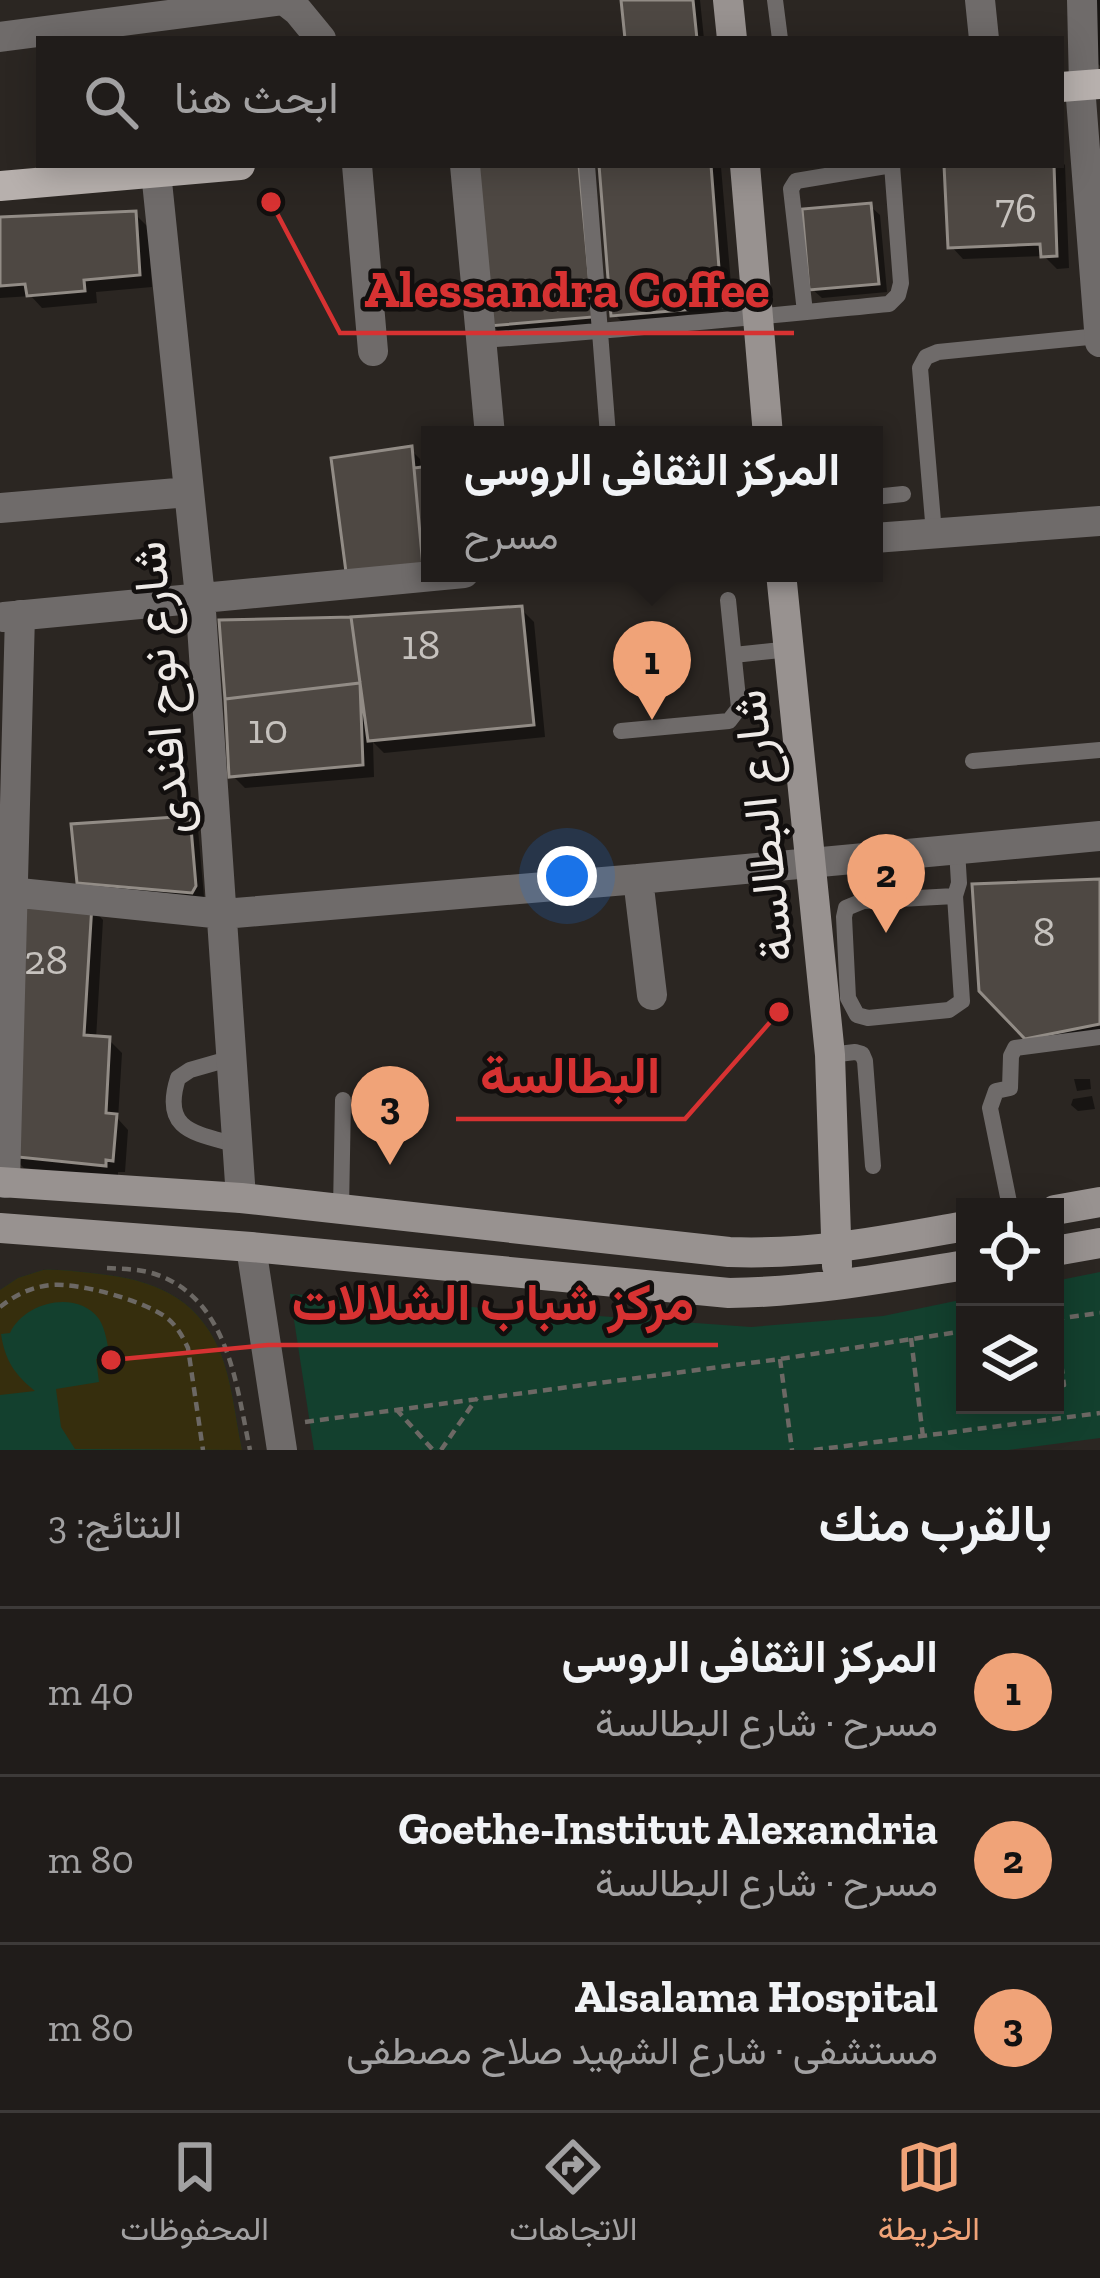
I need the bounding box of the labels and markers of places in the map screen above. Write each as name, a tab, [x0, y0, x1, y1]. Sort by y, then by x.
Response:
callout: Alessandra Coffee	[340, 246, 794, 333]
pin: 1	[613, 621, 691, 720]
pin: 2	[847, 834, 925, 933]
callout: البطالسة	[456, 1032, 685, 1119]
pin: 3	[351, 1066, 429, 1165]
callout: مركز شباب الشلالات	[268, 1258, 718, 1345]

